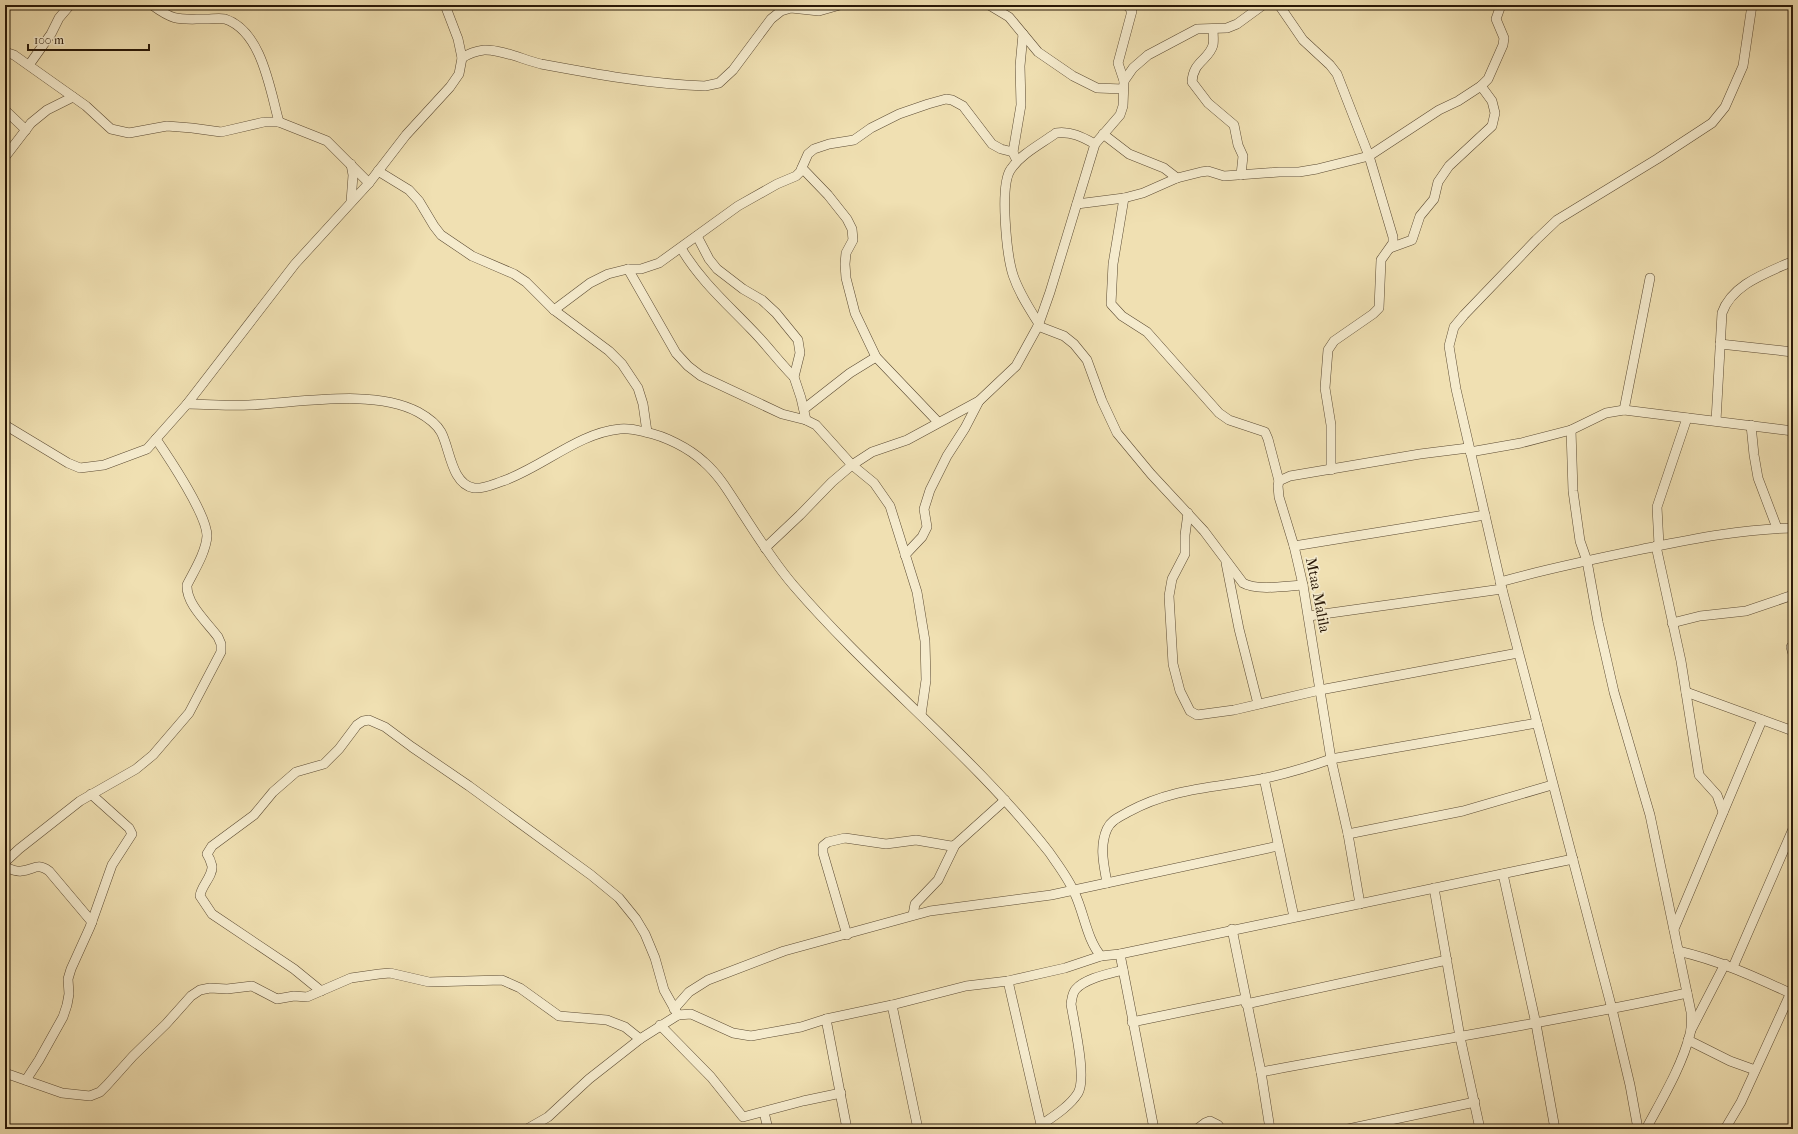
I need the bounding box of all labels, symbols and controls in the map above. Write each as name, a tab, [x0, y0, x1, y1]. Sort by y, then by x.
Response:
scale bar	[28, 26, 149, 52]
text: 100 m	[34, 33, 64, 47]
street label: Mtaa Malila	[1302, 556, 1334, 635]

